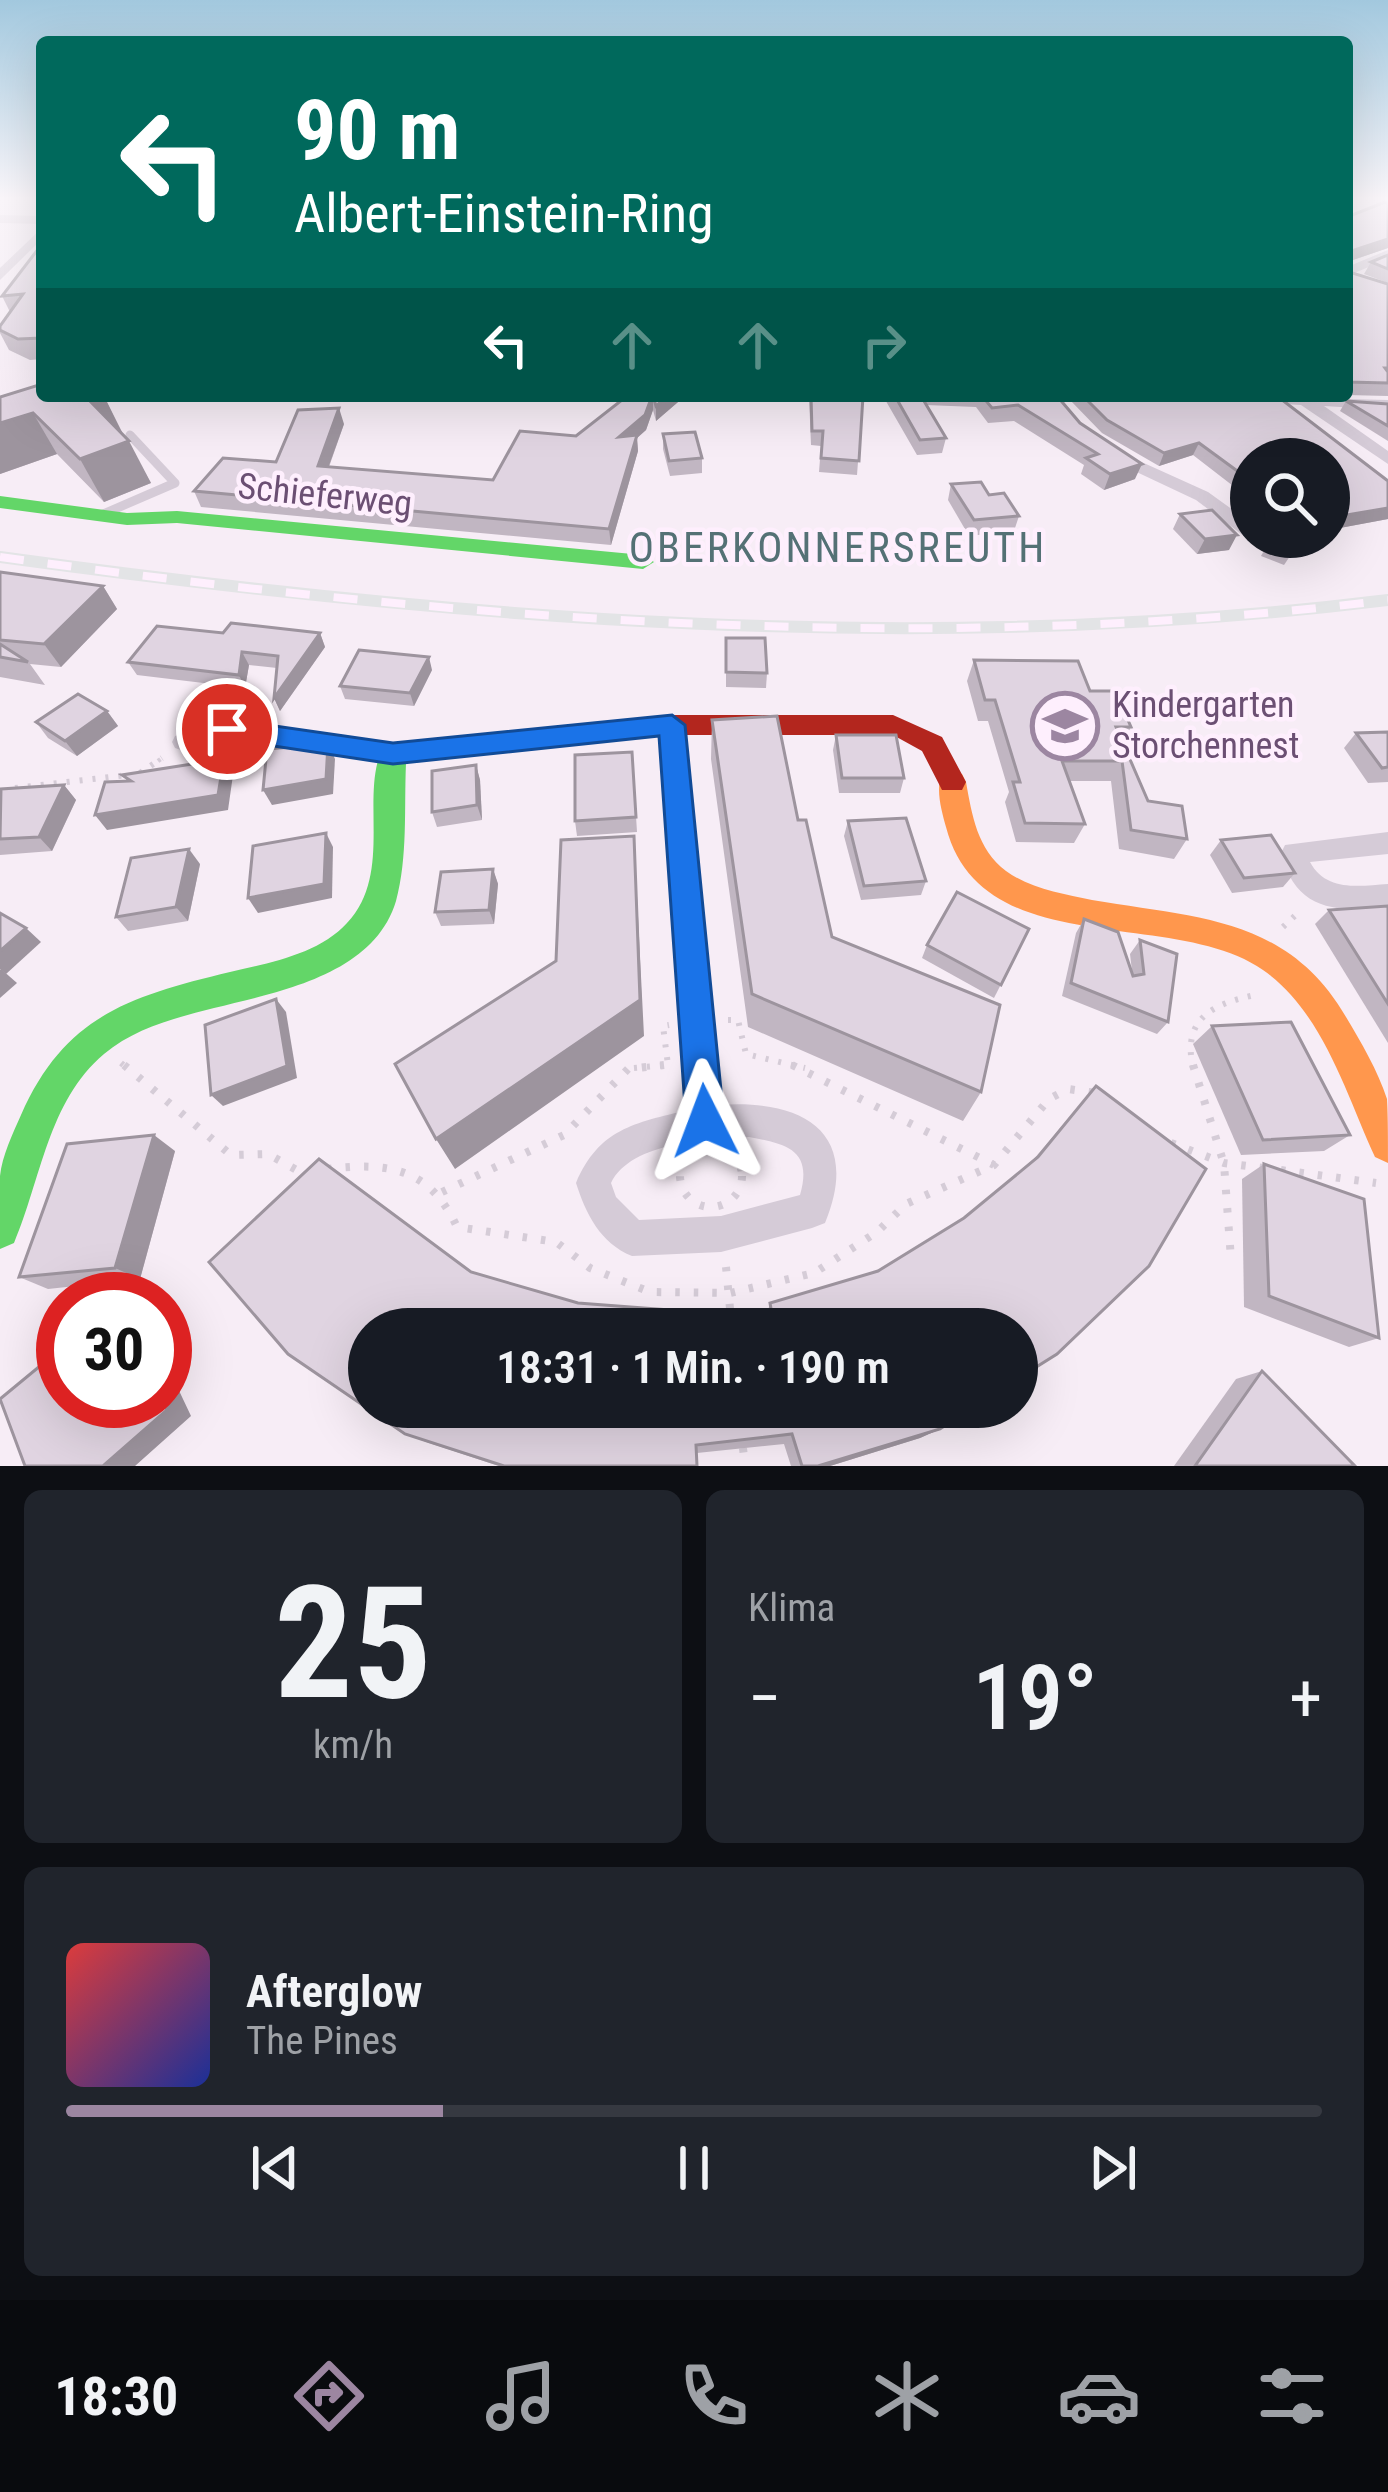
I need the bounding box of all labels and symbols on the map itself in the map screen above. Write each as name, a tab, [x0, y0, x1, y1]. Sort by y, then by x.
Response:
street label: Schieferweg	[236, 465, 414, 525]
district label: OBERKONNERSREUTH	[629, 523, 1047, 572]
pin	[176, 678, 278, 780]
place label: Kindergarten Storchennest	[1112, 684, 1299, 767]
school or university icon: Kindergarten Storchennest	[1030, 691, 1100, 761]
position arrow	[642, 1058, 768, 1184]
speed limit sign: 30	[36, 1272, 192, 1428]

